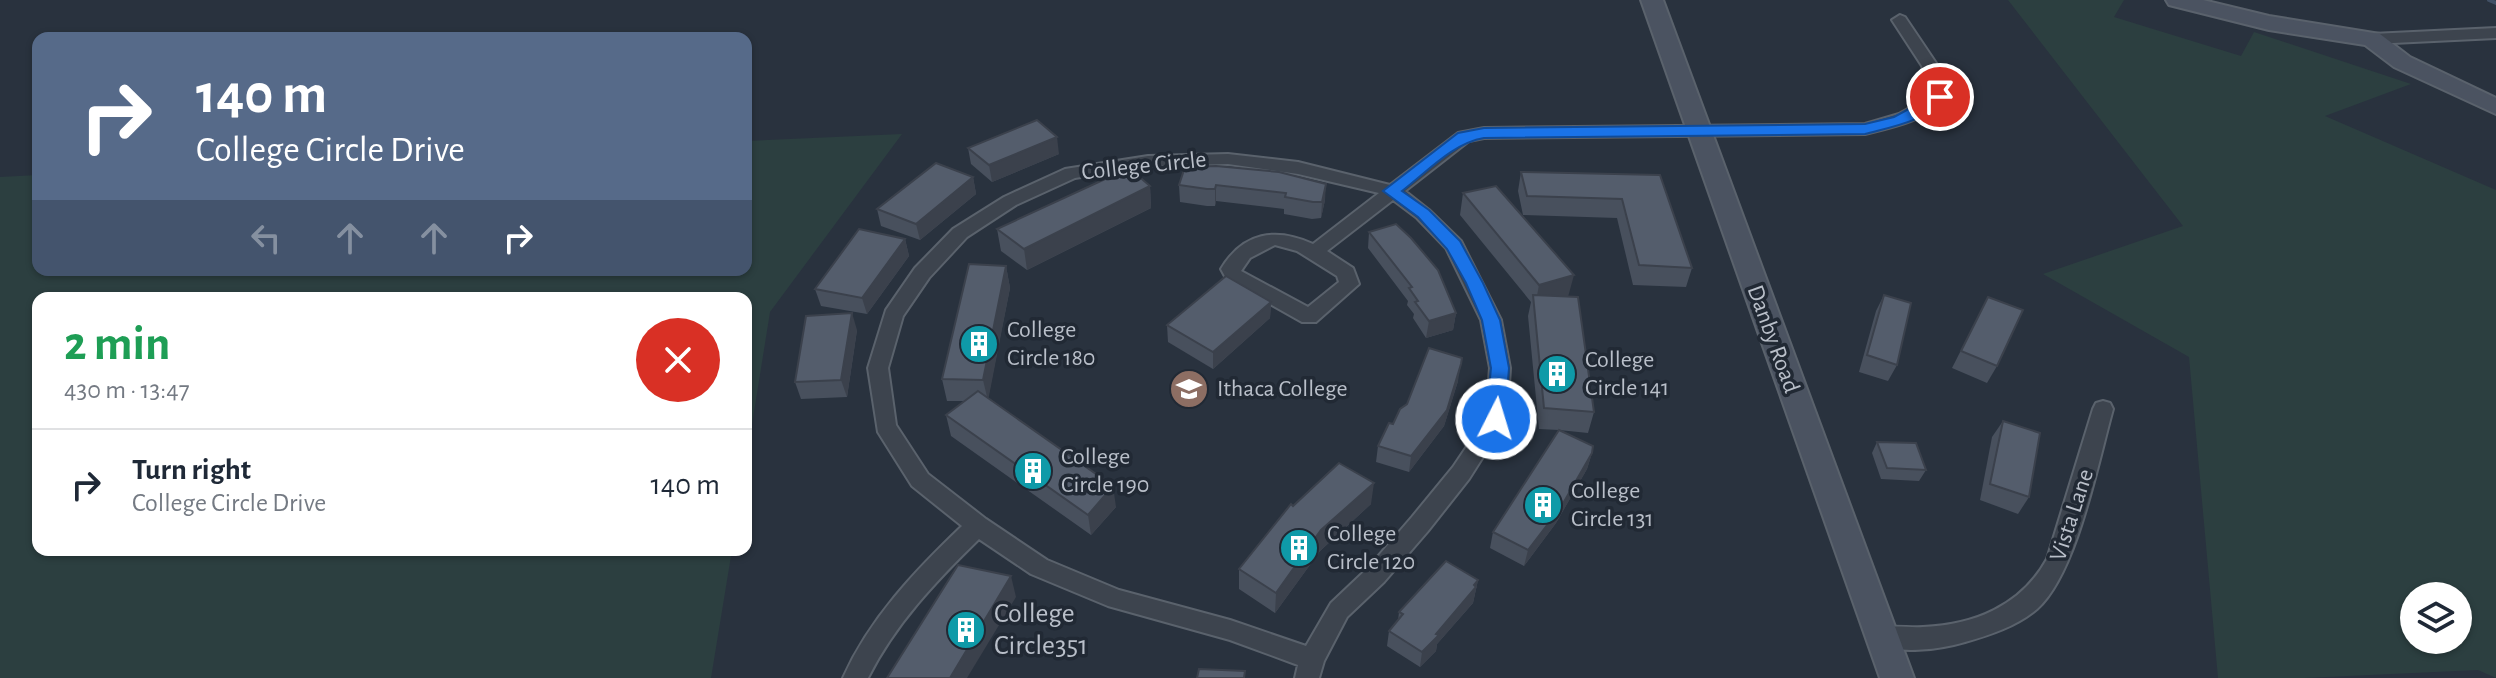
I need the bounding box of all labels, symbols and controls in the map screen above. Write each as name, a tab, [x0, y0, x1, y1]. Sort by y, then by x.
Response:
pin	[1906, 63, 1974, 131]
icon: right	[64, 64, 168, 168]
text: 140 m	[196, 67, 327, 123]
icon: arrive	[1918, 75, 1962, 119]
text: College Circle Drive	[196, 132, 465, 168]
street label: College Circle	[1080, 148, 1208, 184]
icon: left	[244, 216, 288, 260]
icon: ahead	[328, 216, 372, 260]
icon: ahead	[412, 216, 456, 260]
icon: right	[496, 216, 540, 260]
street label: Danby Road	[1742, 282, 1804, 396]
button: close	[636, 318, 720, 402]
place label: College Circle 180	[1007, 318, 1096, 370]
text: 2 min	[64, 321, 171, 369]
building icon: College Circle 180	[958, 323, 1000, 365]
place label: College Circle 141	[1585, 348, 1669, 400]
building icon: College Circle 141	[1536, 353, 1578, 395]
school or university icon: Ithaca College	[1168, 368, 1210, 410]
text: 430 m · 13:47	[64, 377, 190, 403]
place label: Ithaca College	[1217, 377, 1348, 401]
position arrow	[1454, 377, 1538, 461]
place label: College Circle 190	[1061, 445, 1149, 497]
building icon: College Circle 190	[1012, 450, 1054, 492]
text: Turn right	[132, 455, 251, 485]
icon: right	[64, 463, 108, 507]
street label: Vista Lane	[2046, 466, 2098, 564]
text: 140 m	[650, 470, 720, 500]
place label: College Circle 131	[1571, 479, 1654, 531]
building icon: College Circle 131	[1522, 484, 1564, 526]
text: College Circle Drive	[132, 490, 326, 516]
place label: College Circle 120	[1327, 522, 1415, 574]
building icon: College Circle 120	[1278, 527, 1320, 569]
map controls	[2400, 582, 2472, 654]
button: layers	[2400, 582, 2472, 654]
place label: College Circle351	[994, 600, 1088, 660]
building icon: College Circle351	[945, 609, 987, 651]

